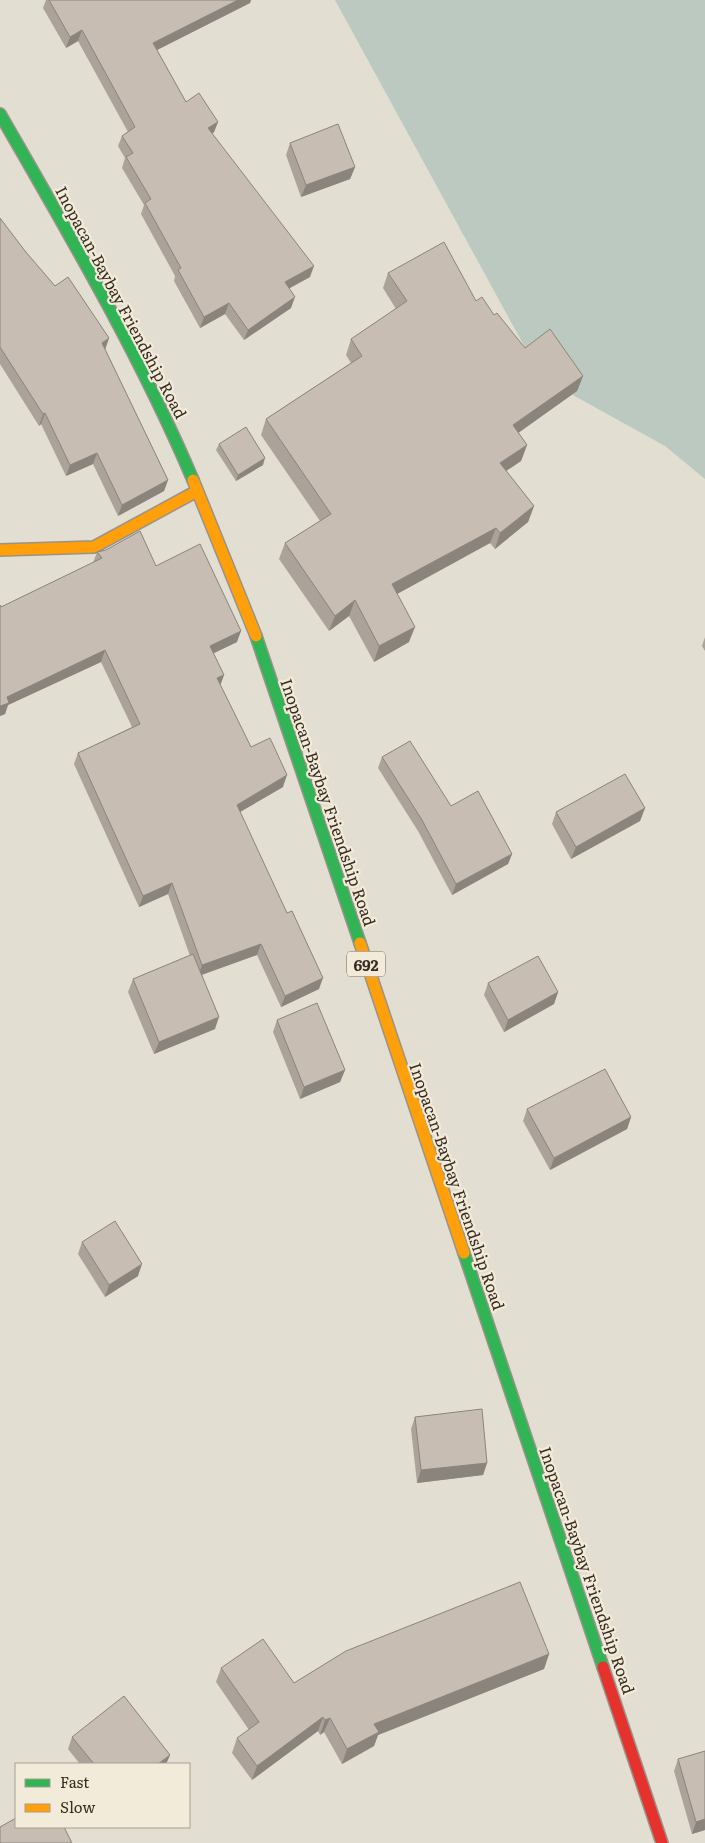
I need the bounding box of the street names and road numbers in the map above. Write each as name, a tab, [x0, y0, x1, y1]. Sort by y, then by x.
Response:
street label: Inopacan-Baybay Friendship Road	[50, 181, 194, 423]
street label: Inopacan-Baybay Friendship Road	[275, 675, 383, 929]
road number: 692	[347, 952, 385, 976]
street label: Inopacan-Baybay Friendship Road	[404, 1059, 512, 1313]
street label: Inopacan-Baybay Friendship Road	[534, 1443, 642, 1697]

